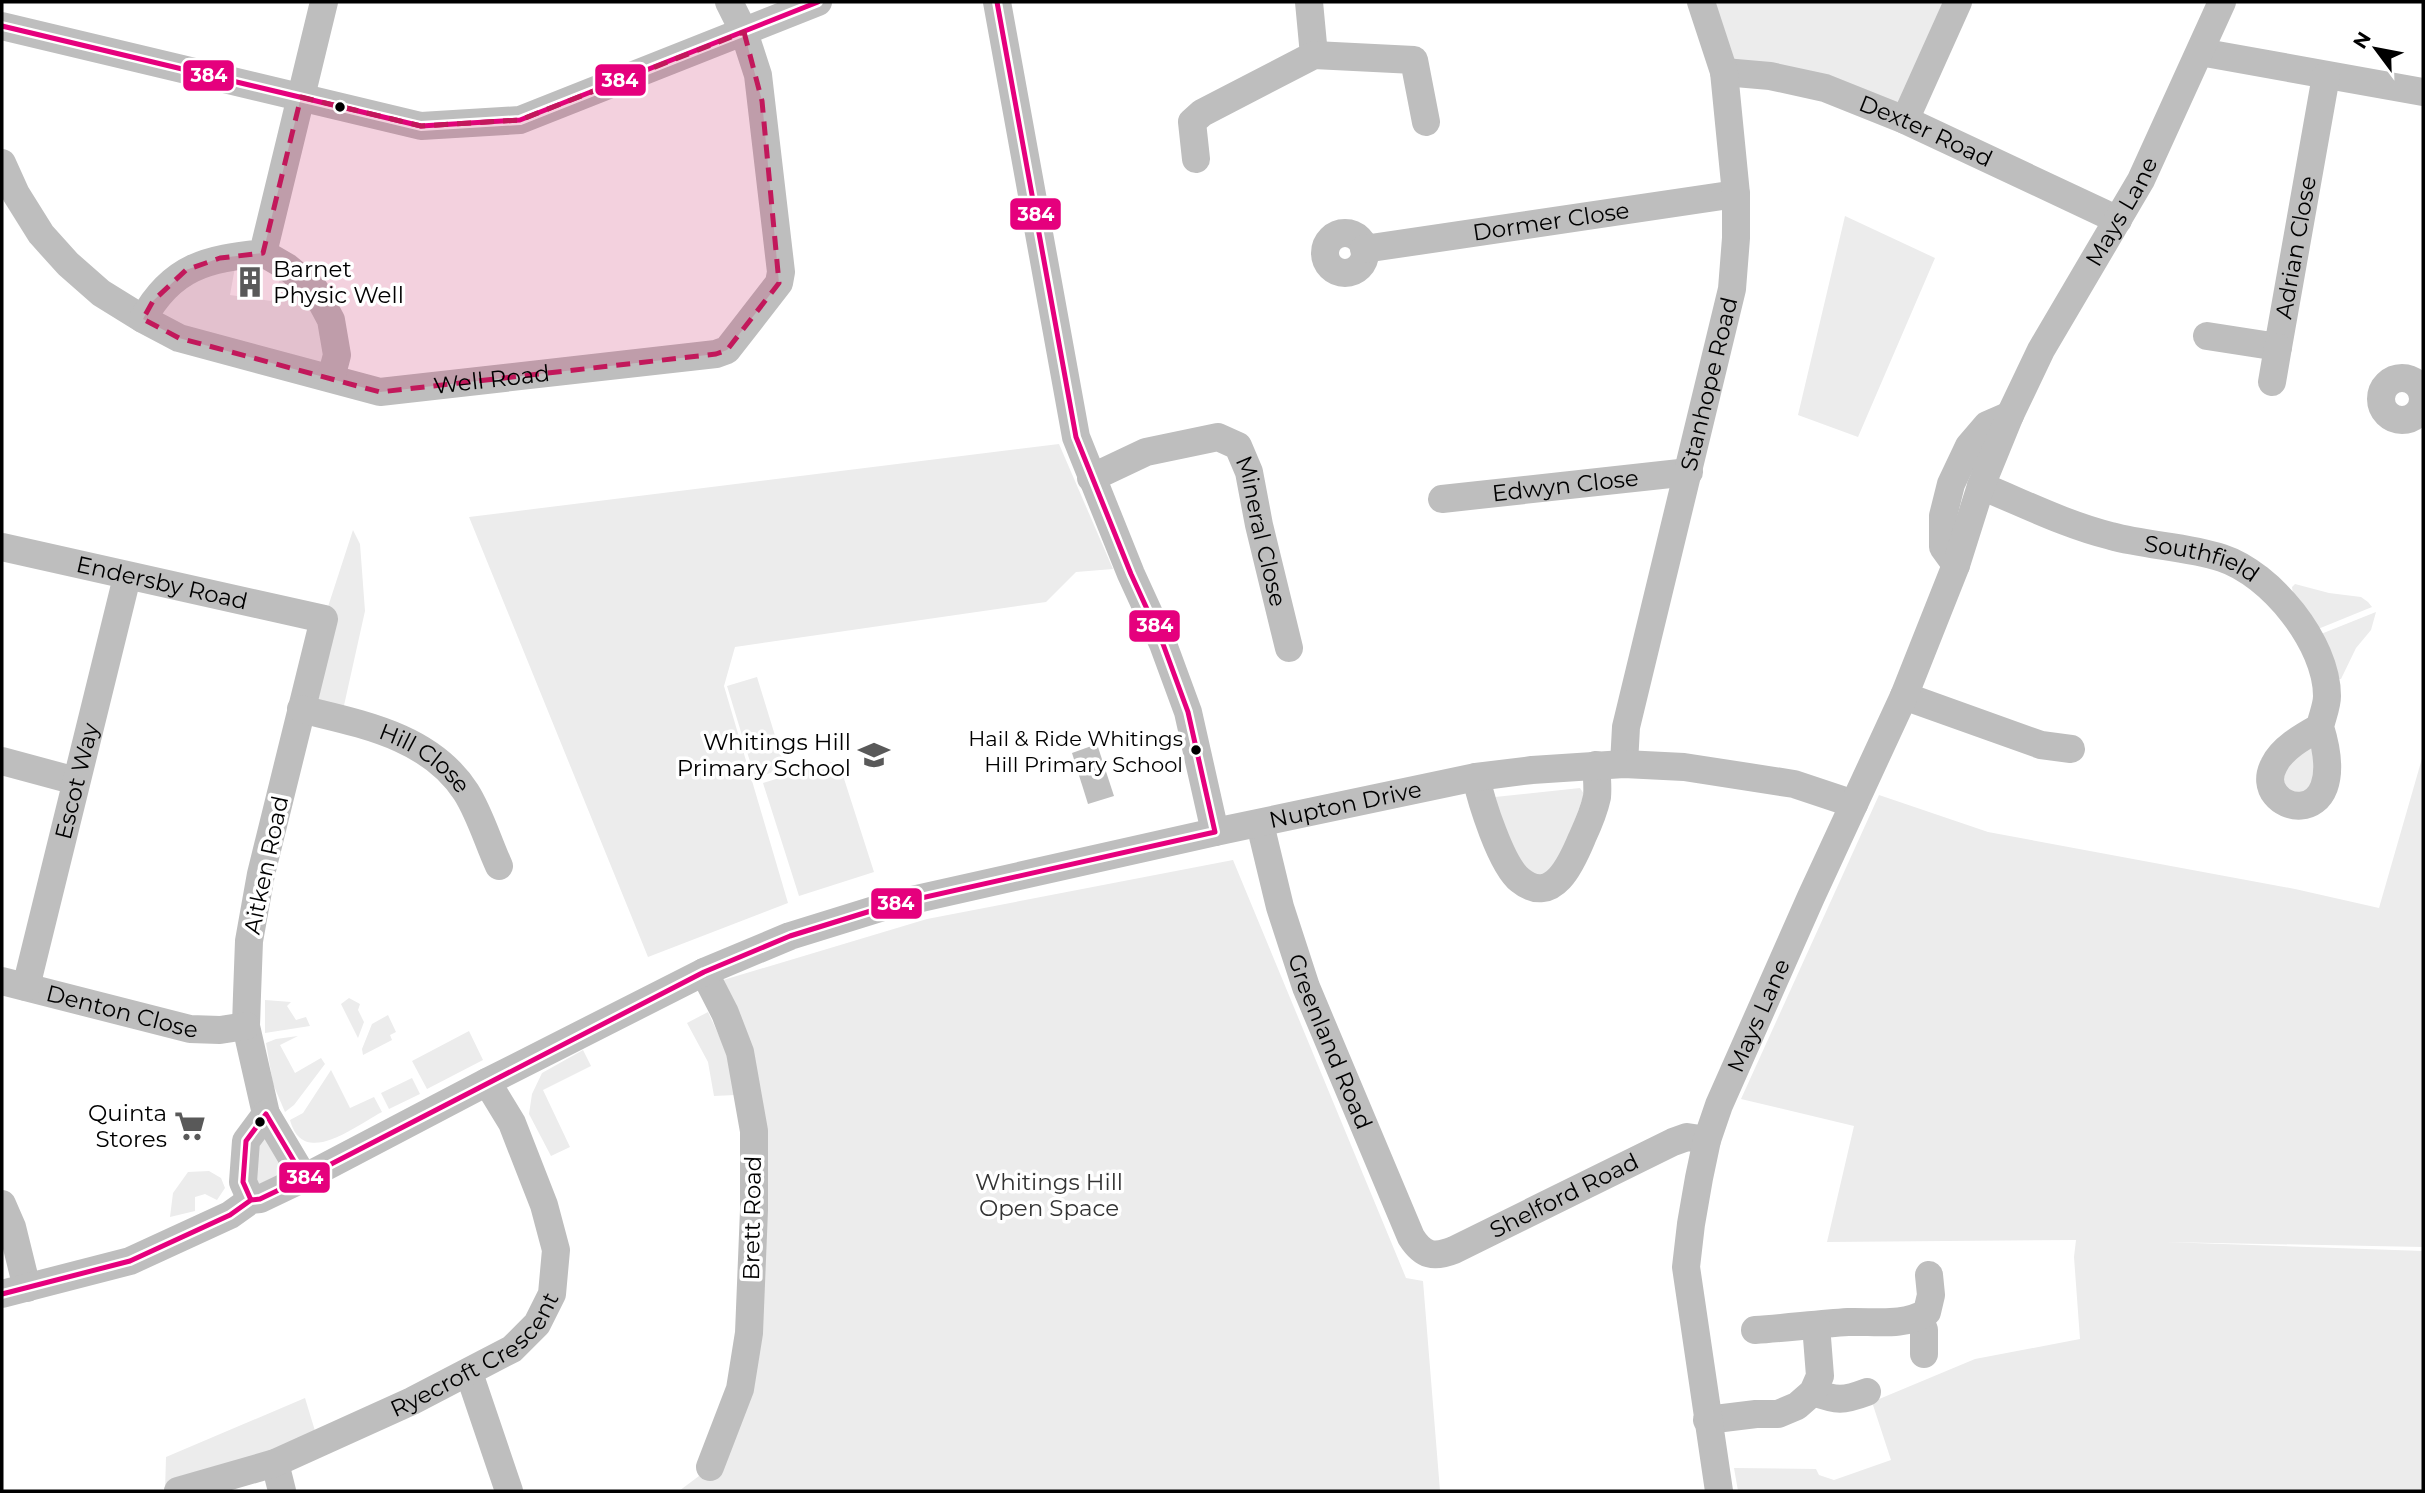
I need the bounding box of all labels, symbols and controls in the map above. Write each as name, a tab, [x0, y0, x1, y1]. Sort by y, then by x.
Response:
north arrow	[2341, 14, 2411, 84]
text: N	[2348, 28, 2376, 53]
line badge: 384	[182, 59, 235, 92]
line badge: 384	[594, 63, 647, 97]
text: 384	[190, 64, 227, 87]
text: 384	[601, 69, 638, 92]
street label: Dexter Road	[1855, 89, 1997, 173]
unlabelled marker	[333, 100, 347, 114]
street label: Mays Lane	[2079, 153, 2164, 271]
street label: Adrian Close	[2269, 174, 2322, 321]
street label: Dormer Close	[1471, 196, 1631, 247]
line badge: 384	[1009, 197, 1062, 231]
text: 384	[1017, 203, 1054, 226]
place label: Barnet Physic Well	[273, 255, 404, 309]
building icon: Barnet Physic Well	[233, 265, 267, 299]
street label: Stanhope Road	[1674, 294, 1744, 474]
street label: Well Road	[432, 359, 551, 400]
street label: Mineral Close	[1230, 451, 1292, 609]
street label: Edwyn Close	[1491, 464, 1640, 507]
street label: Southfield	[2142, 529, 2265, 588]
street label: Endersby Road	[74, 550, 250, 616]
line badge: 384	[1128, 609, 1181, 643]
text: 384	[1136, 614, 1173, 637]
street label: Hill Close	[375, 717, 476, 799]
street label: Escot Way	[49, 720, 105, 842]
place label: Hail & Ride Whitings Hill Primary School	[968, 726, 1183, 777]
place label: Whitings Hill Primary School	[677, 728, 851, 782]
school or university icon: Whitings Hill Primary School	[857, 738, 891, 772]
marker: Hail & Ride Whitings Hill Primary School	[1189, 743, 1203, 757]
street label: Nupton Drive	[1267, 775, 1424, 834]
street label: Aitken Road	[238, 793, 294, 937]
line badge: 384	[870, 887, 923, 920]
text: 384	[877, 892, 914, 915]
street label: Greenland Road	[1282, 950, 1378, 1134]
street label: Mays Lane	[1721, 954, 1796, 1077]
street label: Denton Close	[43, 979, 198, 1043]
place label: Quinta Stores	[88, 1099, 167, 1153]
supermarket icon: Quinta Stores	[173, 1109, 207, 1143]
unlabelled marker	[253, 1115, 267, 1129]
street label: Shelford Road	[1485, 1147, 1643, 1244]
street label: Brett Road	[737, 1155, 767, 1281]
line badge: 384	[278, 1161, 331, 1194]
text: 384	[286, 1166, 323, 1189]
park label: Whitings Hill Open Space	[975, 1168, 1123, 1222]
street label: Ryecroft Crescent	[386, 1288, 565, 1423]

